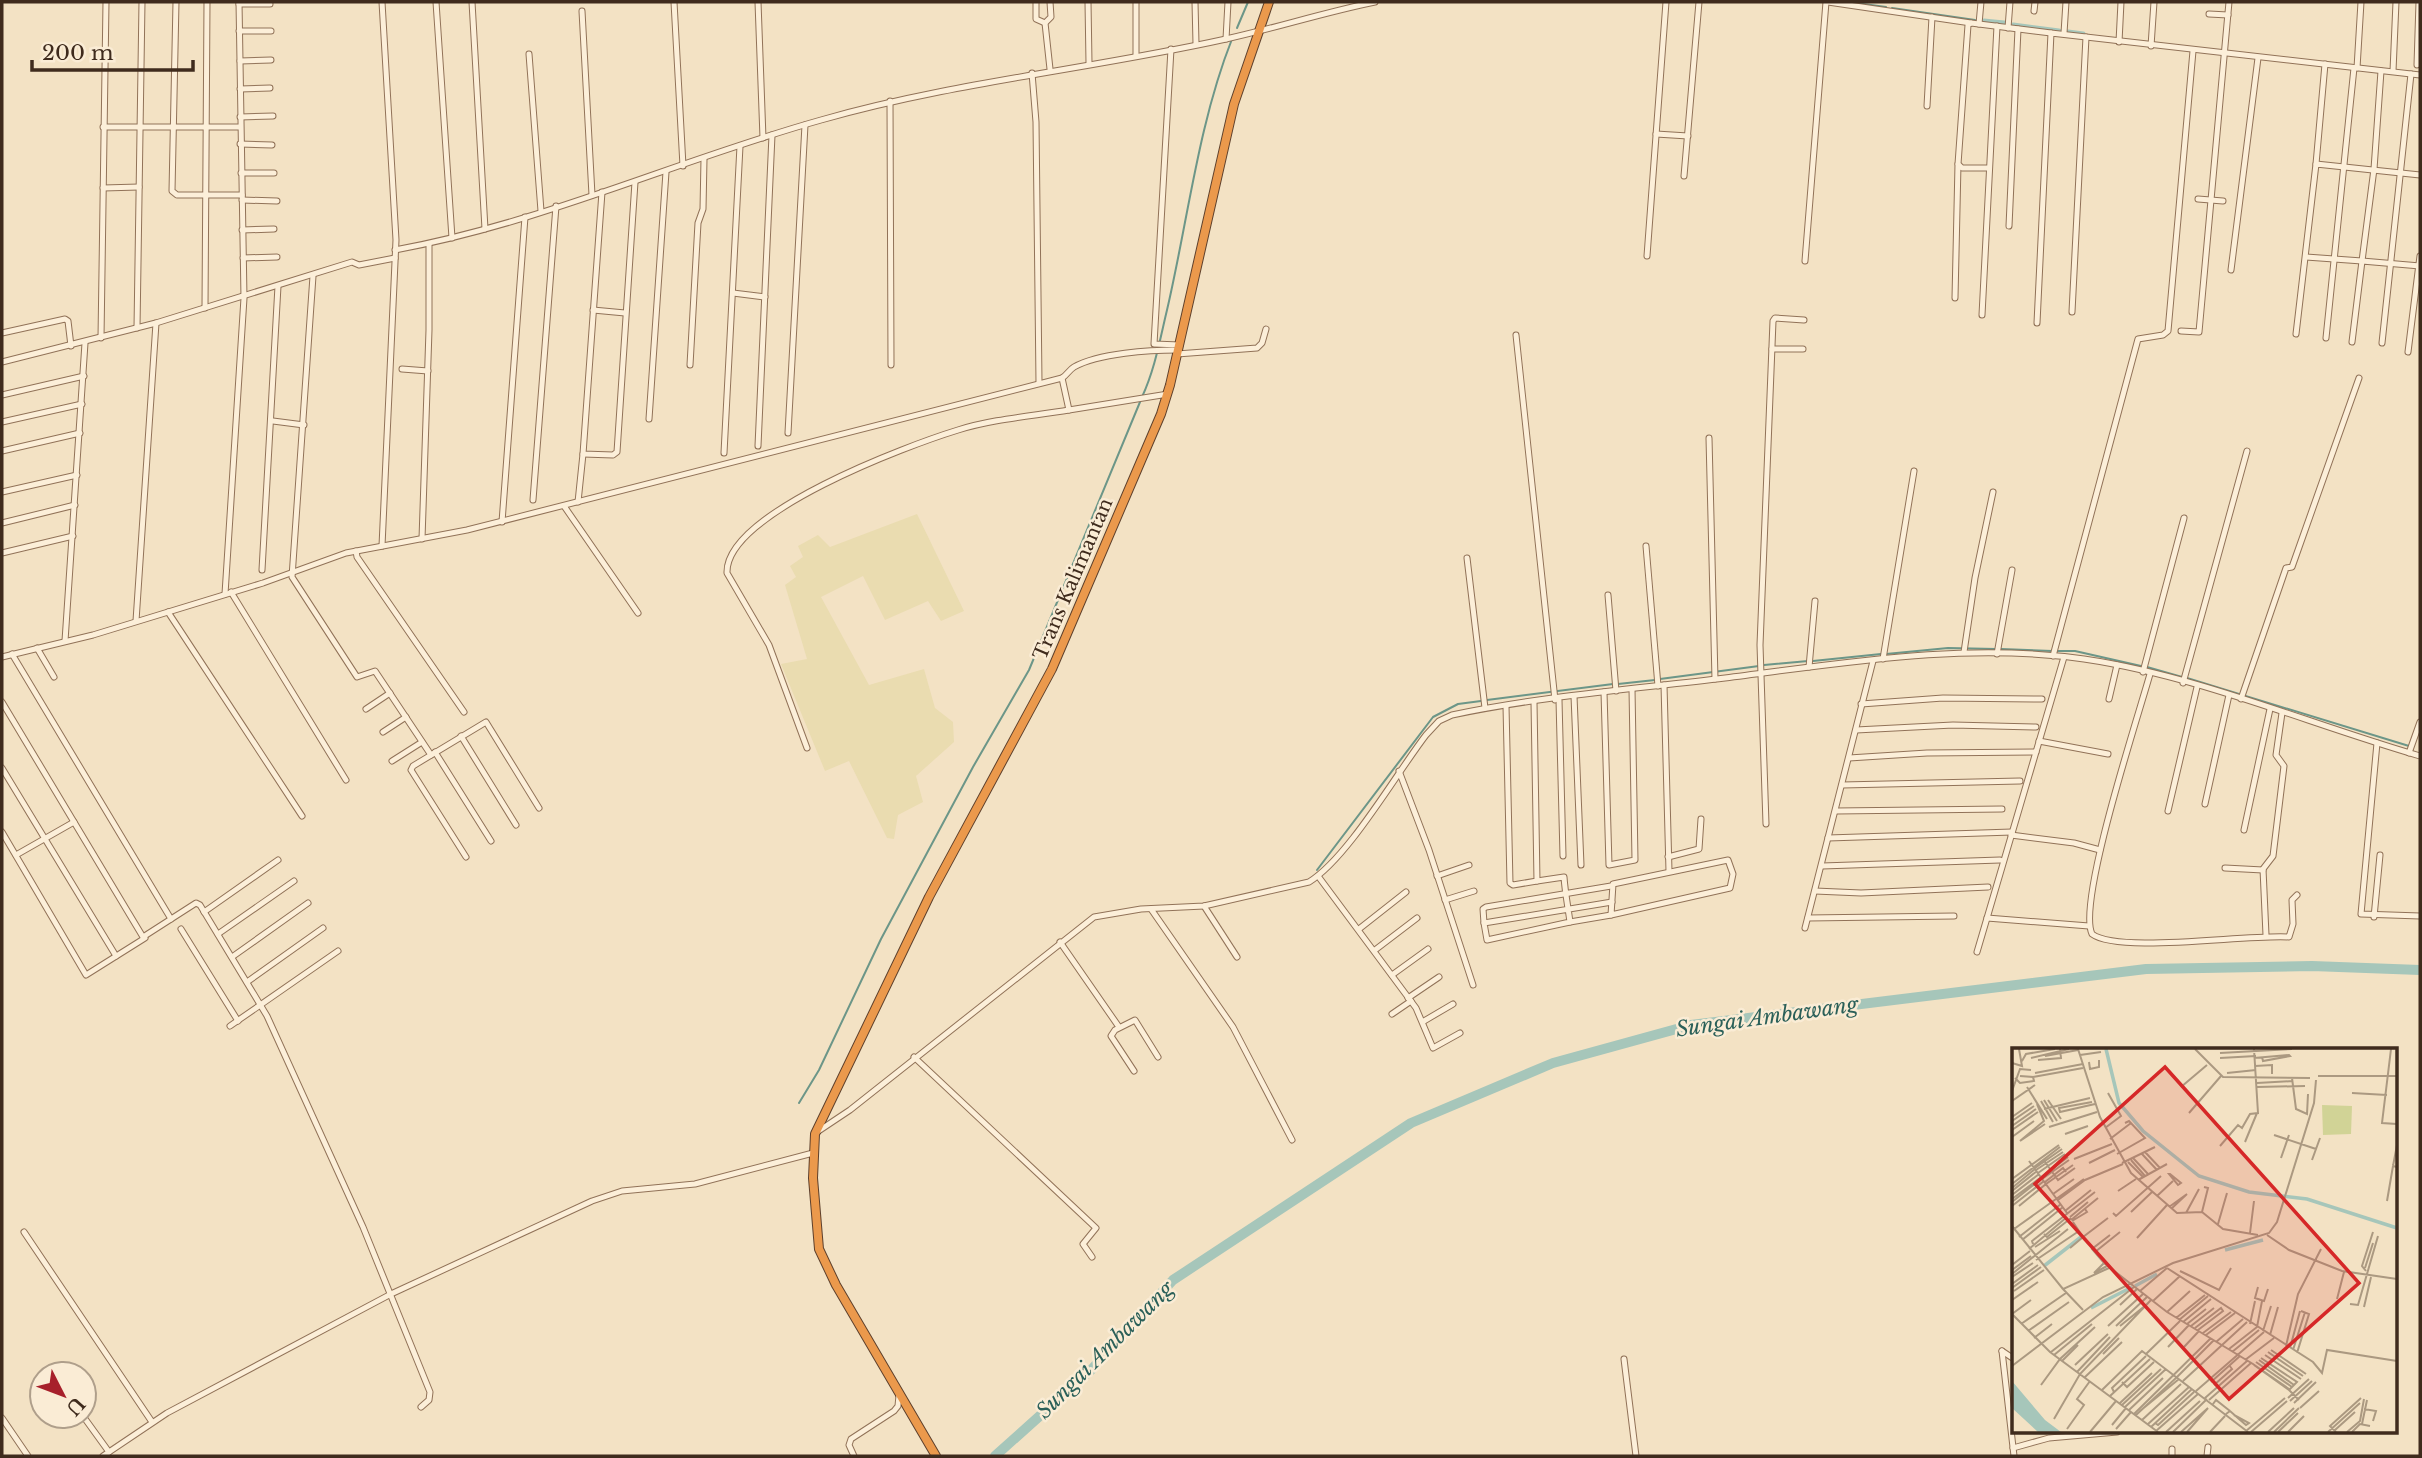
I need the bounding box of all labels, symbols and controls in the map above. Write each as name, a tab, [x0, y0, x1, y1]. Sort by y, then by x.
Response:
scale bar	[32, 28, 192, 72]
text: 200 m	[42, 40, 114, 66]
street label: Trans Kalimantan	[1029, 495, 1117, 663]
water label: Sungai Ambawang	[1674, 991, 1861, 1043]
inset map	[2012, 1048, 2398, 1434]
water label: Sungai Ambawang	[1031, 1275, 1180, 1424]
north arrow	[28, 1360, 98, 1430]
text: U	[61, 1392, 89, 1420]

